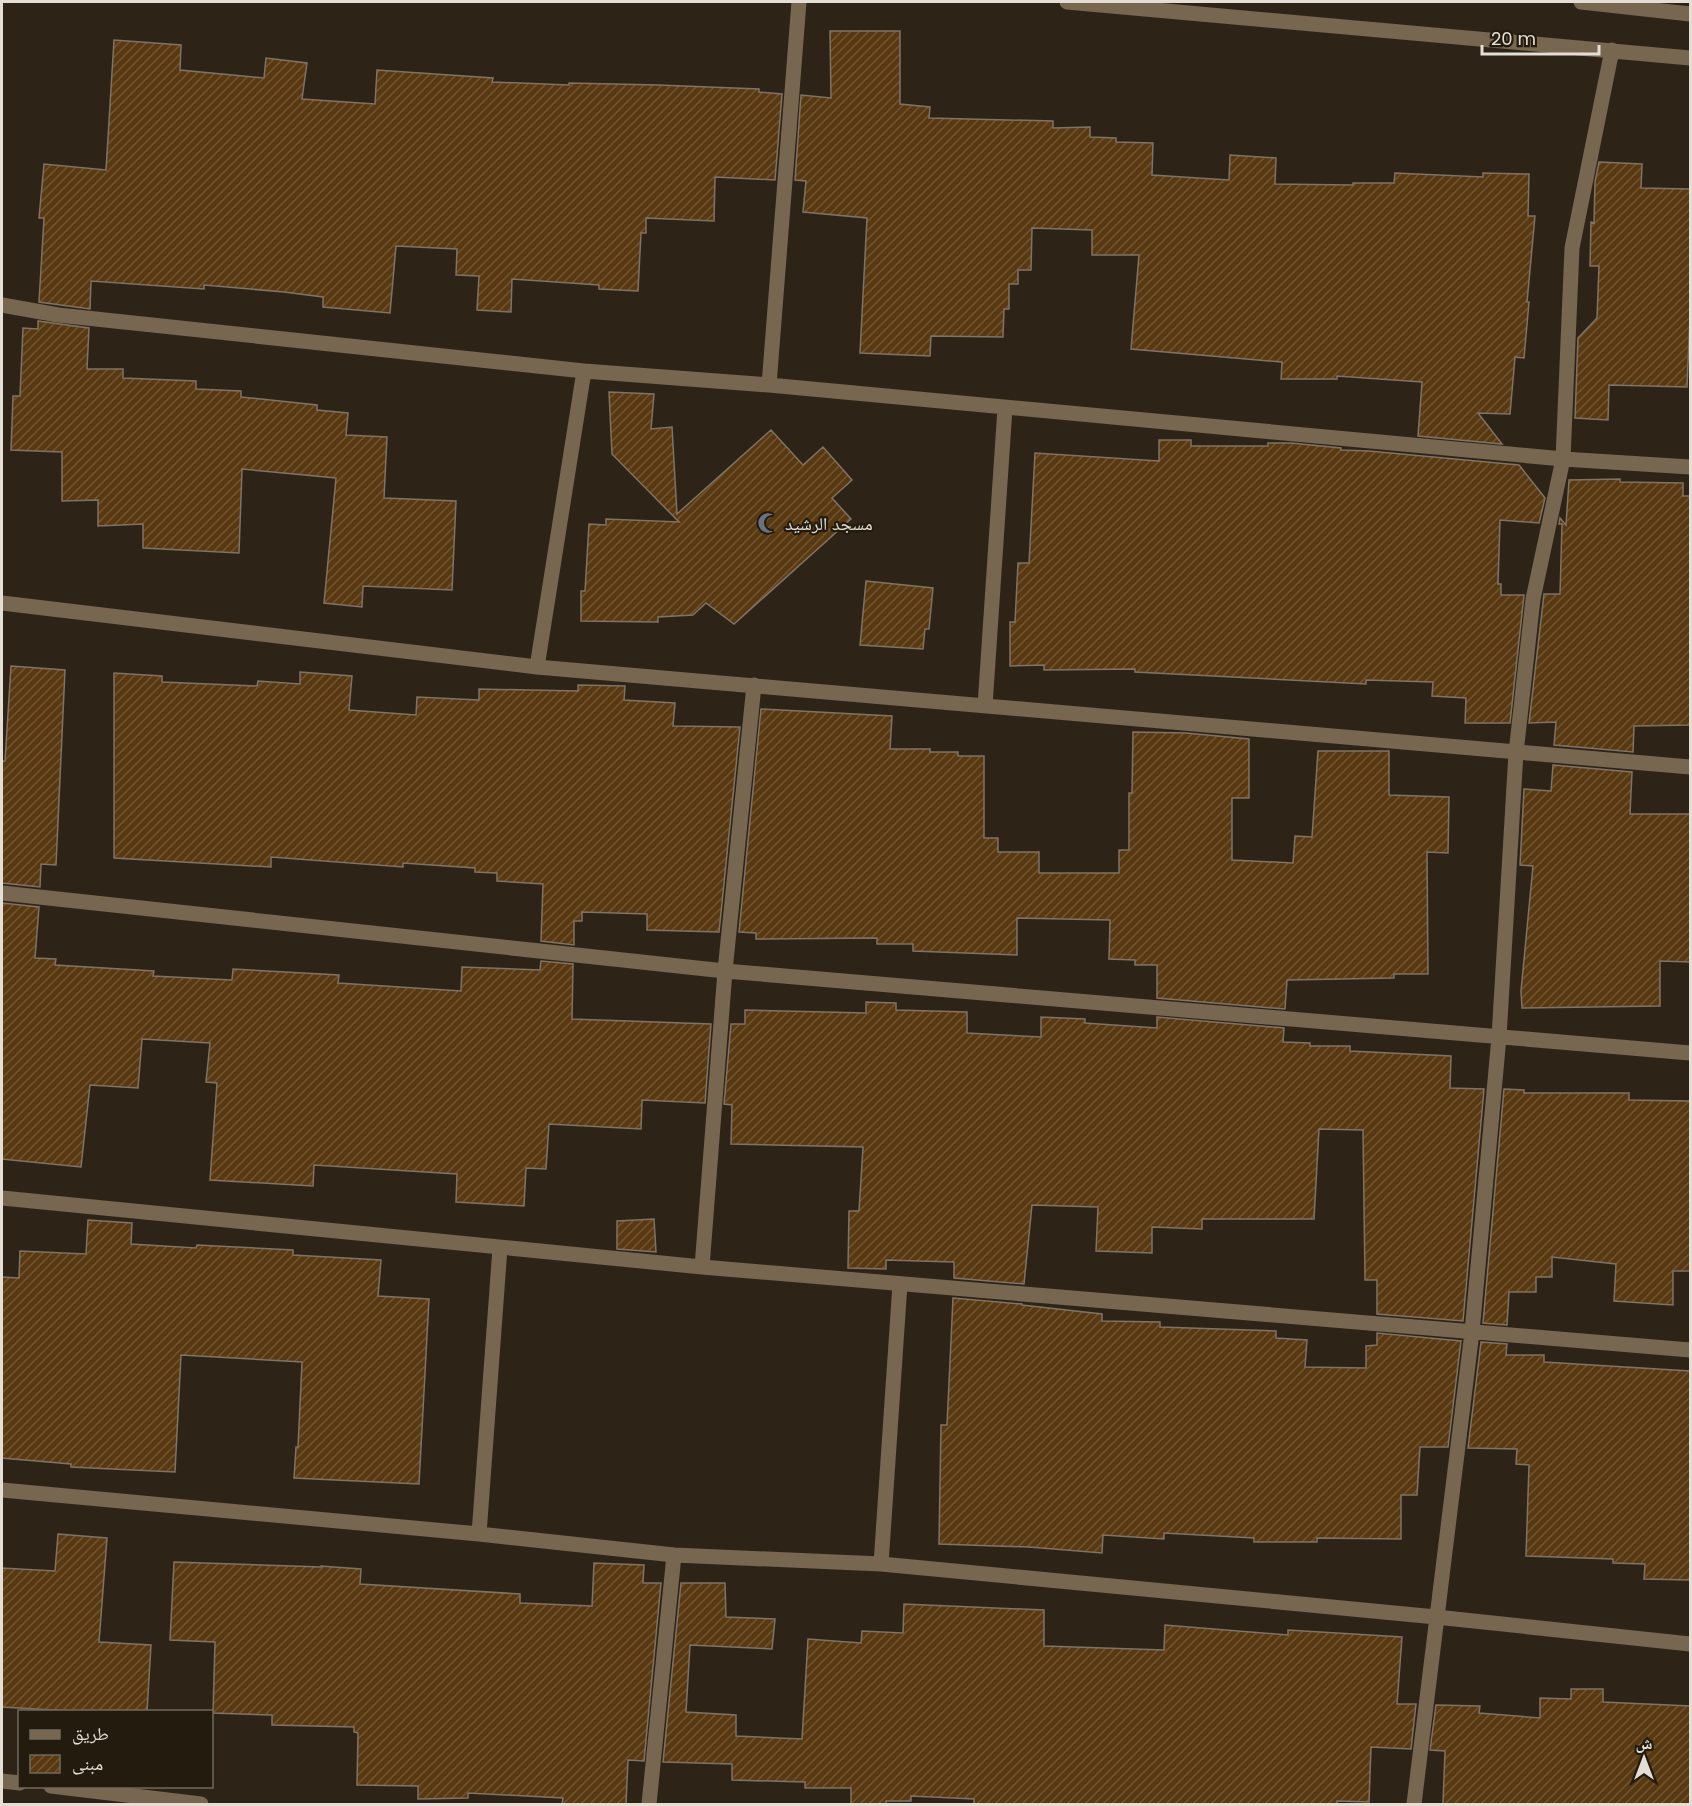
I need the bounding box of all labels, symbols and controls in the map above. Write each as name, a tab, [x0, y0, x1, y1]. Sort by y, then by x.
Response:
scale bar	[1482, 18, 1599, 56]
text: 20 m	[1491, 26, 1536, 51]
mosque icon: مسجد الرشيد	[756, 511, 780, 535]
place label: مسجد الرشيد	[785, 511, 873, 536]
legend	[18, 1710, 213, 1788]
text: طريق	[72, 1721, 109, 1746]
north arrow	[1614, 1728, 1674, 1788]
text: ش	[1636, 1732, 1653, 1755]
text: مبنى	[72, 1751, 103, 1776]

